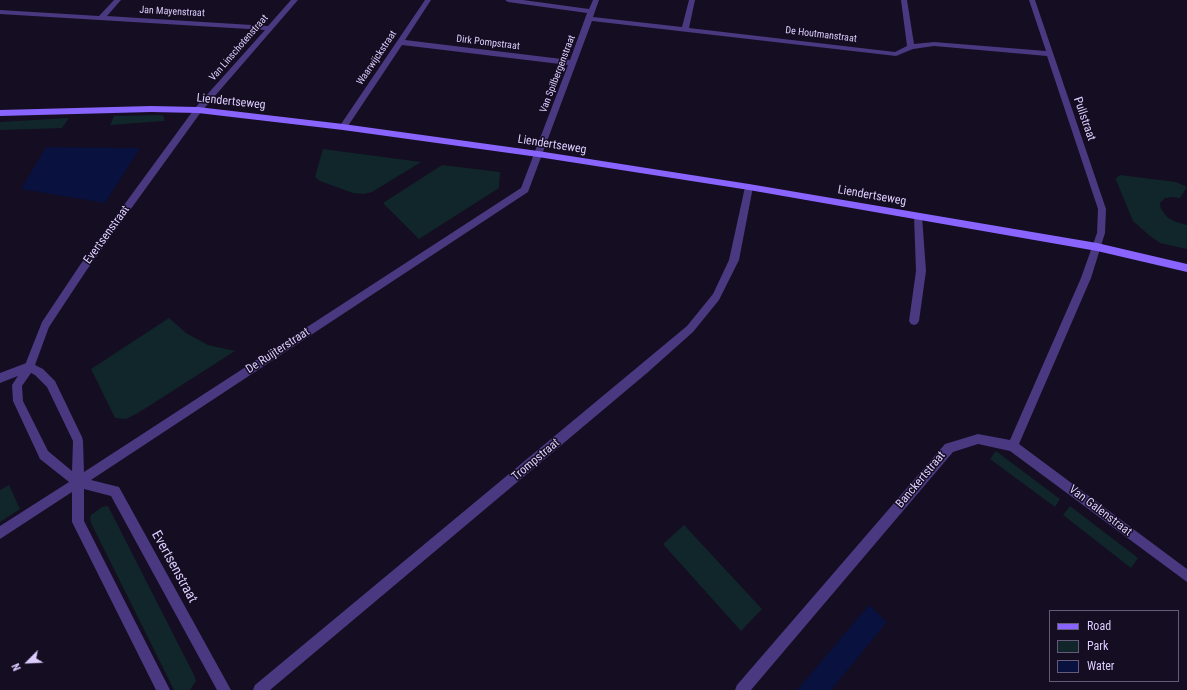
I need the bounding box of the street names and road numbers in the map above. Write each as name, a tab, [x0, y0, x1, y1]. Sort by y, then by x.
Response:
street label: Jan Mayenstraat	[139, 4, 205, 20]
street label: Van Linschotenstraat	[207, 13, 271, 83]
street label: De Houtmanstraat	[785, 25, 857, 45]
street label: Waarwijckstraat	[354, 28, 400, 88]
street label: Dirk Pompstraat	[456, 33, 520, 53]
street label: Van Spilbergenstraat	[538, 34, 578, 114]
street label: Liendertseweg	[196, 91, 266, 113]
street label: Pullstraat	[1070, 95, 1098, 143]
street label: Liendertseweg	[517, 132, 587, 158]
street label: Liendertseweg	[837, 183, 907, 209]
street label: Evertsenstraat	[81, 203, 133, 267]
street label: De Ruijterstraat	[243, 325, 313, 377]
street label: Trompstraat	[509, 436, 563, 484]
street label: Banckertstraat	[893, 449, 949, 511]
street label: Van Galenstraat	[1066, 483, 1134, 539]
street label: Evertsenstraat	[147, 528, 201, 606]

